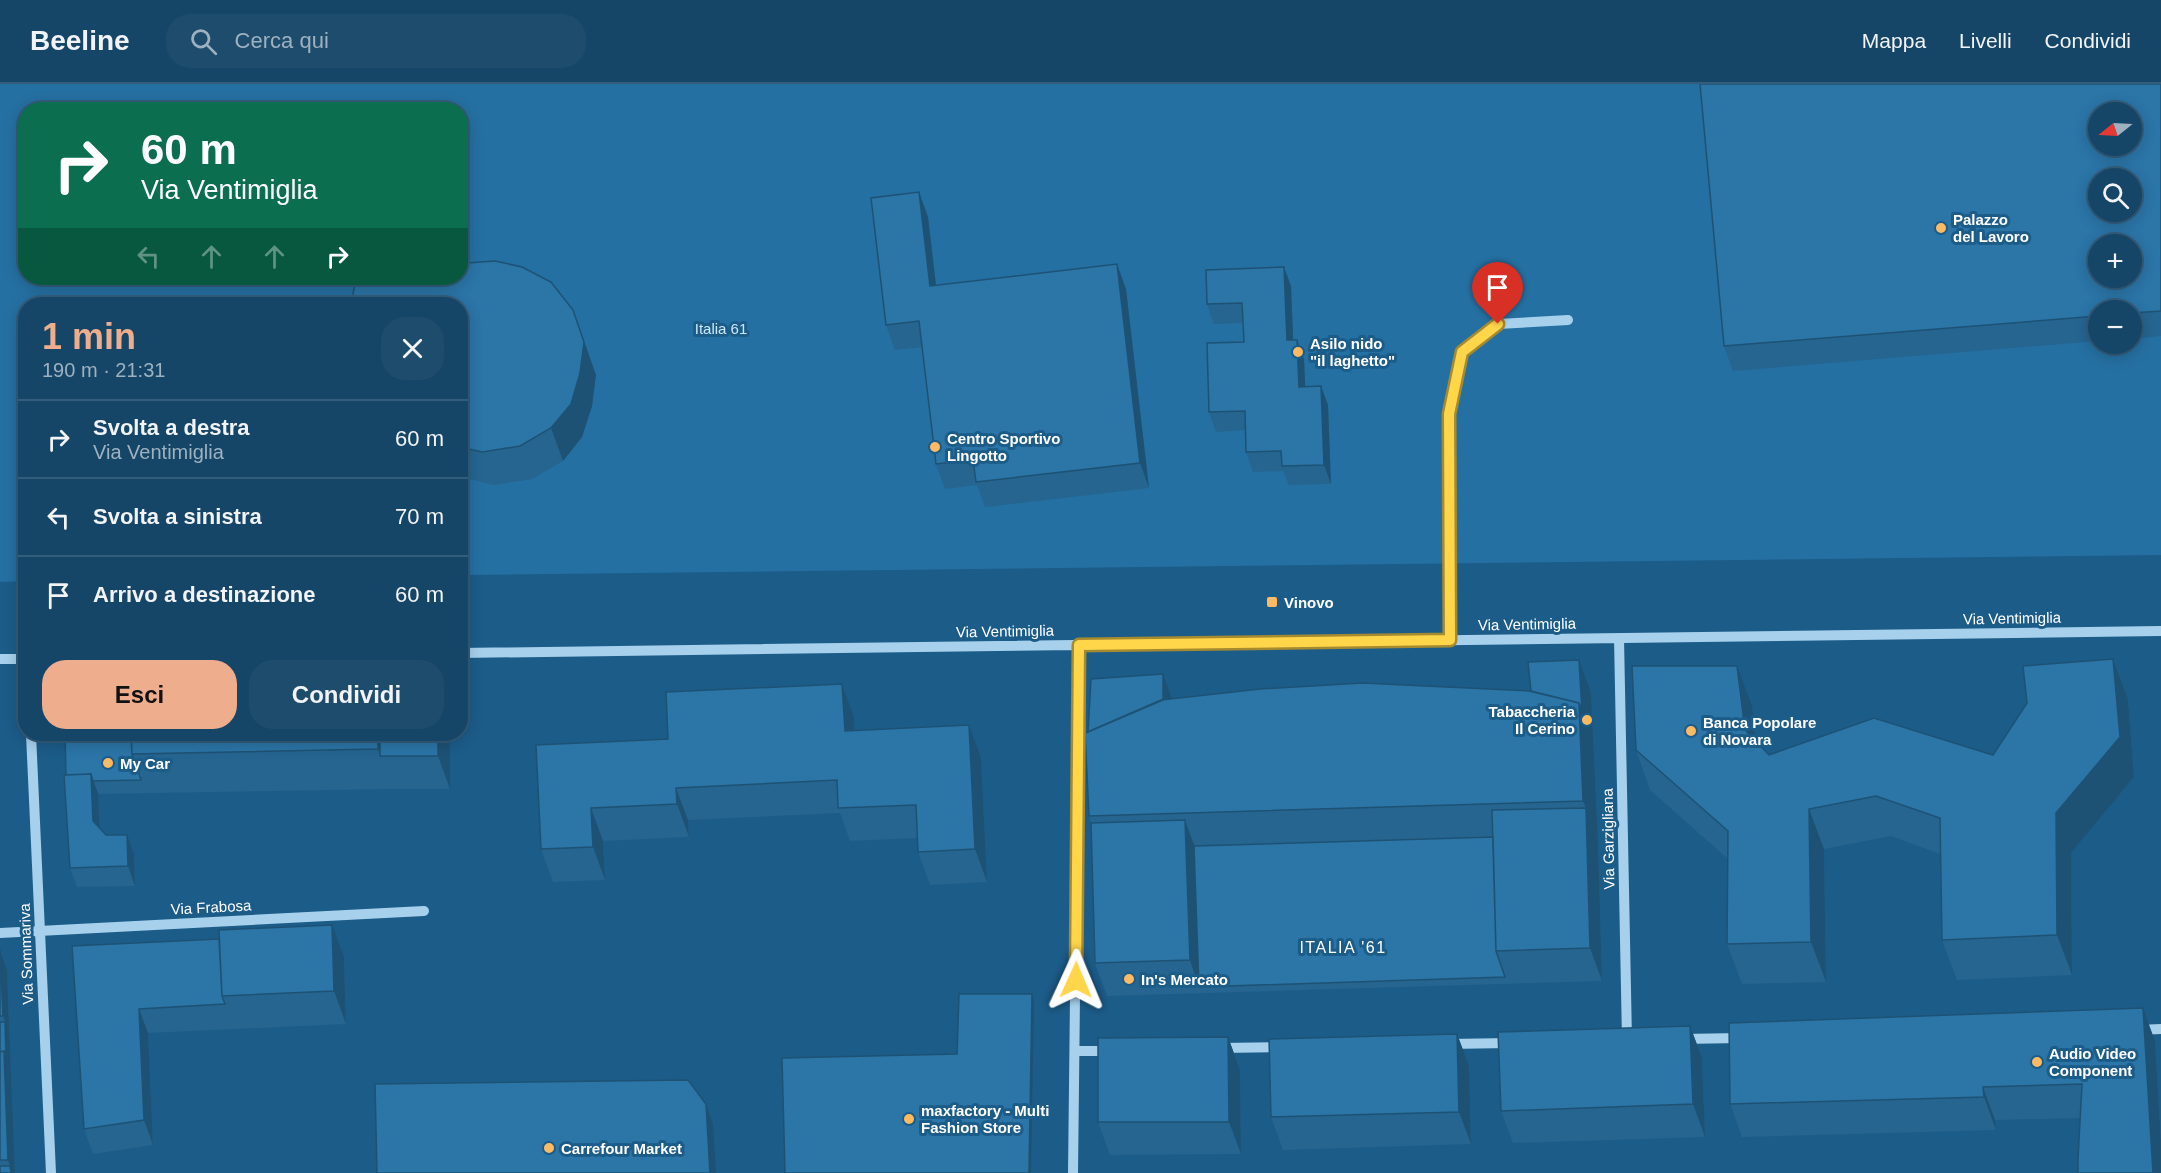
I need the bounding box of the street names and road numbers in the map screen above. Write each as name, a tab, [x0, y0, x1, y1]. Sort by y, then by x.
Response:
street label: Via Ventimiglia	[1963, 609, 2062, 627]
street label: Via Ventimiglia	[1478, 615, 1577, 633]
street label: Via Ventimiglia	[956, 622, 1055, 640]
street label: Via Garzigliana	[1599, 787, 1617, 890]
street label: Via Frabosa	[170, 896, 252, 918]
street label: Via Sommariva	[16, 902, 36, 1005]

